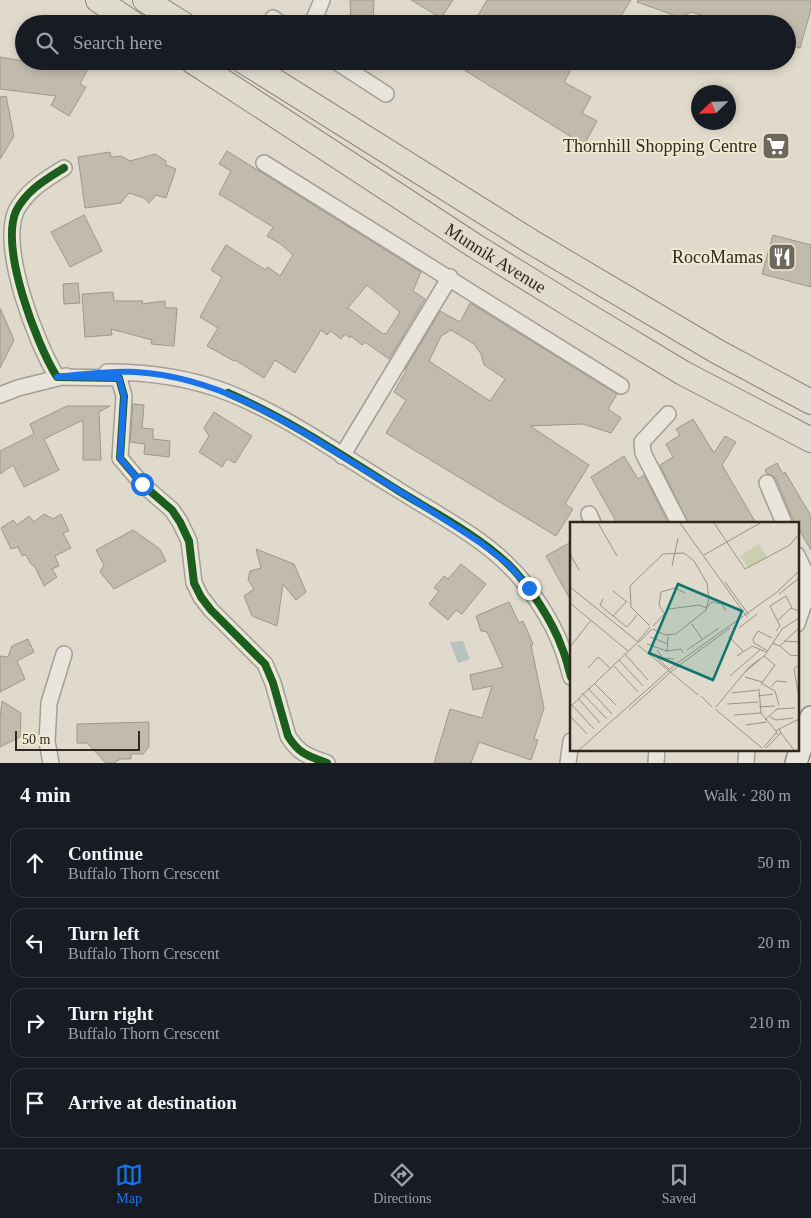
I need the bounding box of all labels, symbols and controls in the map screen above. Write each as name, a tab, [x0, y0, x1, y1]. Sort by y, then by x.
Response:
search box	[15, 15, 796, 70]
icon: search	[33, 29, 61, 57]
text: Search here	[73, 32, 162, 53]
north arrow	[691, 85, 736, 130]
supermarket icon: Thornhill Shopping Centre	[761, 131, 791, 161]
place label: Thornhill Shopping Centre	[563, 136, 757, 156]
street label: Munnik Avenue	[441, 219, 550, 297]
restaurant icon: RocoMamas	[767, 242, 797, 272]
place label: RocoMamas	[672, 247, 763, 267]
route start	[131, 473, 154, 496]
inset map	[570, 522, 798, 750]
route end	[518, 577, 541, 600]
scale bar	[15, 728, 140, 751]
text: 50 m	[22, 732, 50, 747]
text: 4 min	[20, 783, 71, 807]
text: Walk · 280 m	[704, 787, 791, 804]
text: Continue	[68, 843, 143, 864]
icon: ahead	[21, 849, 49, 877]
text: 50 m	[758, 854, 790, 871]
text: Buffalo Thorn Crescent	[68, 865, 219, 882]
text: Turn left	[68, 923, 140, 944]
icon: left	[21, 929, 49, 957]
text: 20 m	[758, 934, 790, 951]
text: Buffalo Thorn Crescent	[68, 945, 219, 962]
text: Turn right	[68, 1003, 153, 1024]
icon: right	[21, 1009, 49, 1037]
text: 210 m	[750, 1014, 790, 1031]
text: Buffalo Thorn Crescent	[68, 1025, 219, 1042]
icon: arrive	[21, 1089, 49, 1117]
text: Arrive at destination	[68, 1092, 237, 1113]
tab: Map	[115, 1161, 143, 1207]
tab: Directions	[373, 1161, 432, 1207]
tab: Saved	[662, 1161, 696, 1207]

